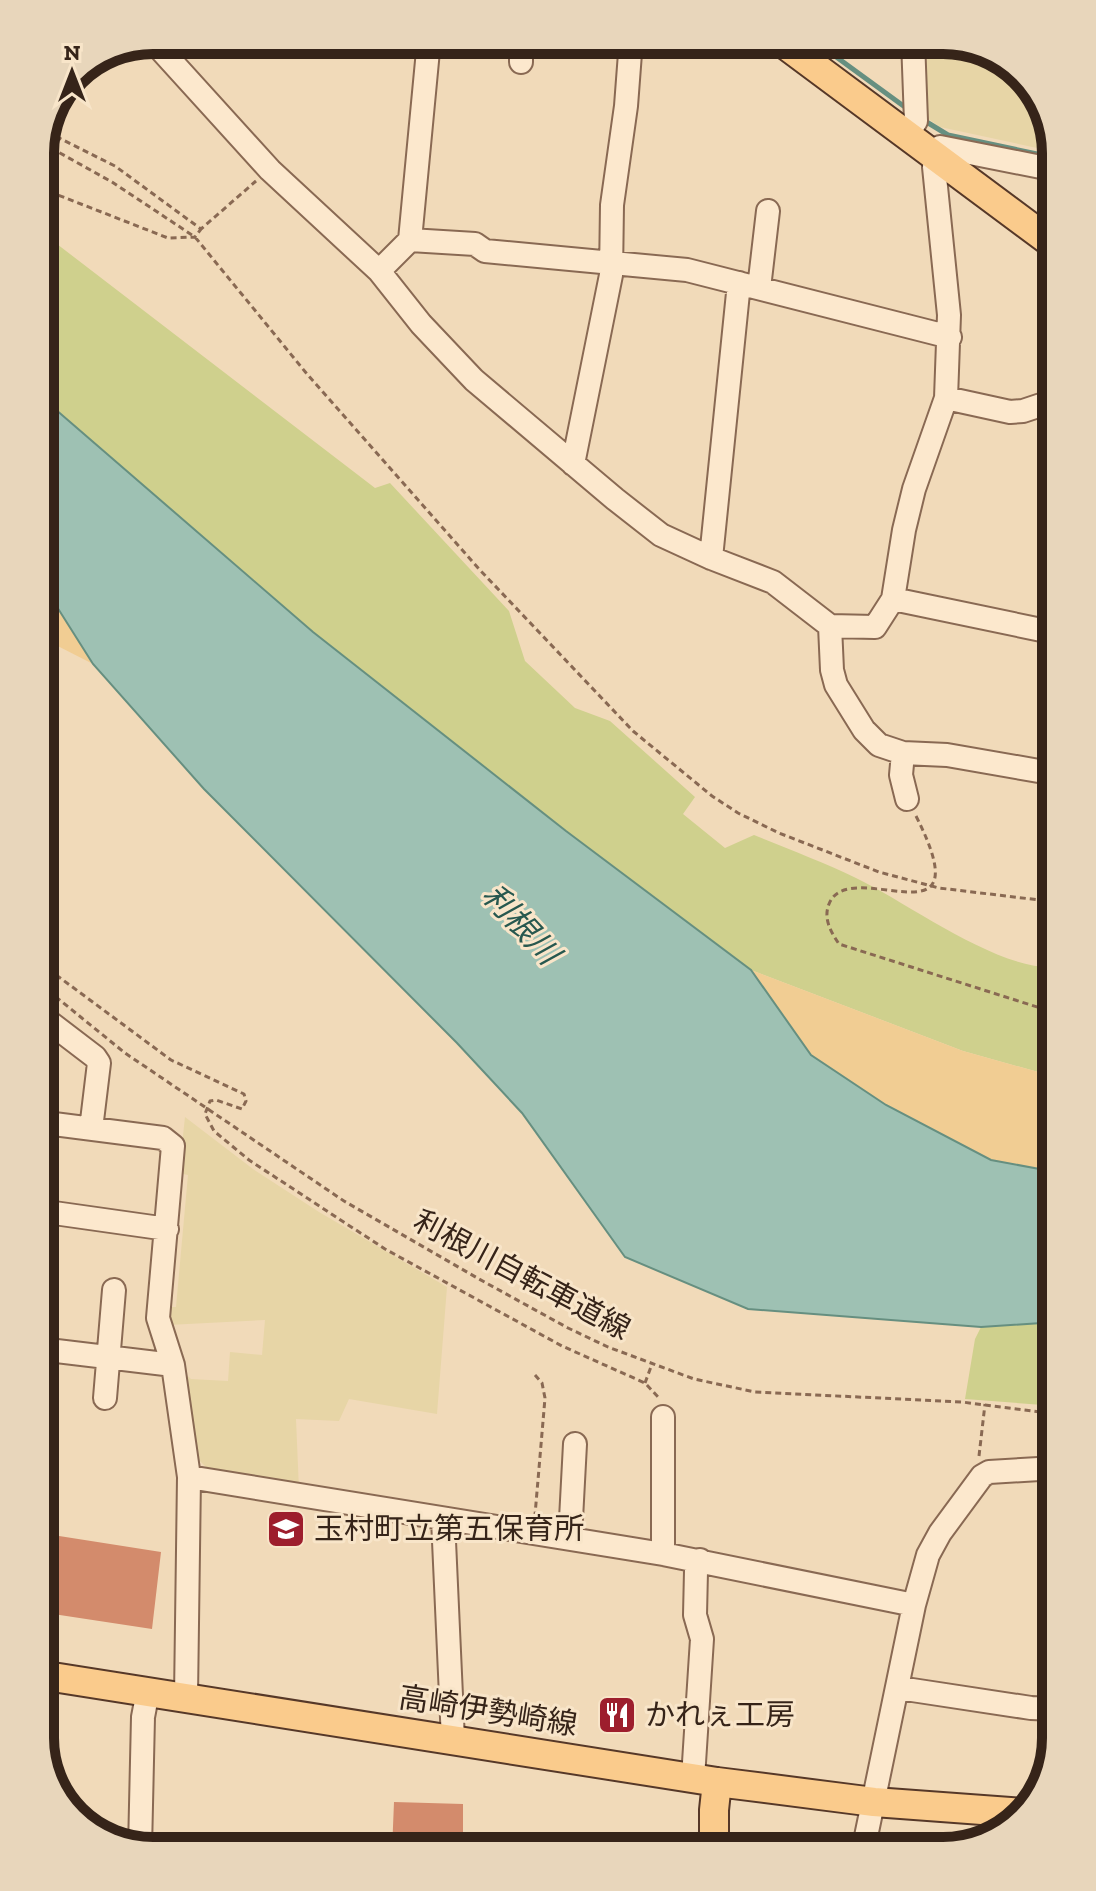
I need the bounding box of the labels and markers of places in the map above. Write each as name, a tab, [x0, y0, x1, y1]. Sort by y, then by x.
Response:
school or university icon: 玉村町立第五保育所	[265, 1508, 307, 1550]
place label: 玉村町立第五保育所	[314, 1511, 584, 1547]
restaurant icon: かれぇ工房	[596, 1694, 638, 1736]
place label: かれぇ工房	[645, 1697, 795, 1733]

